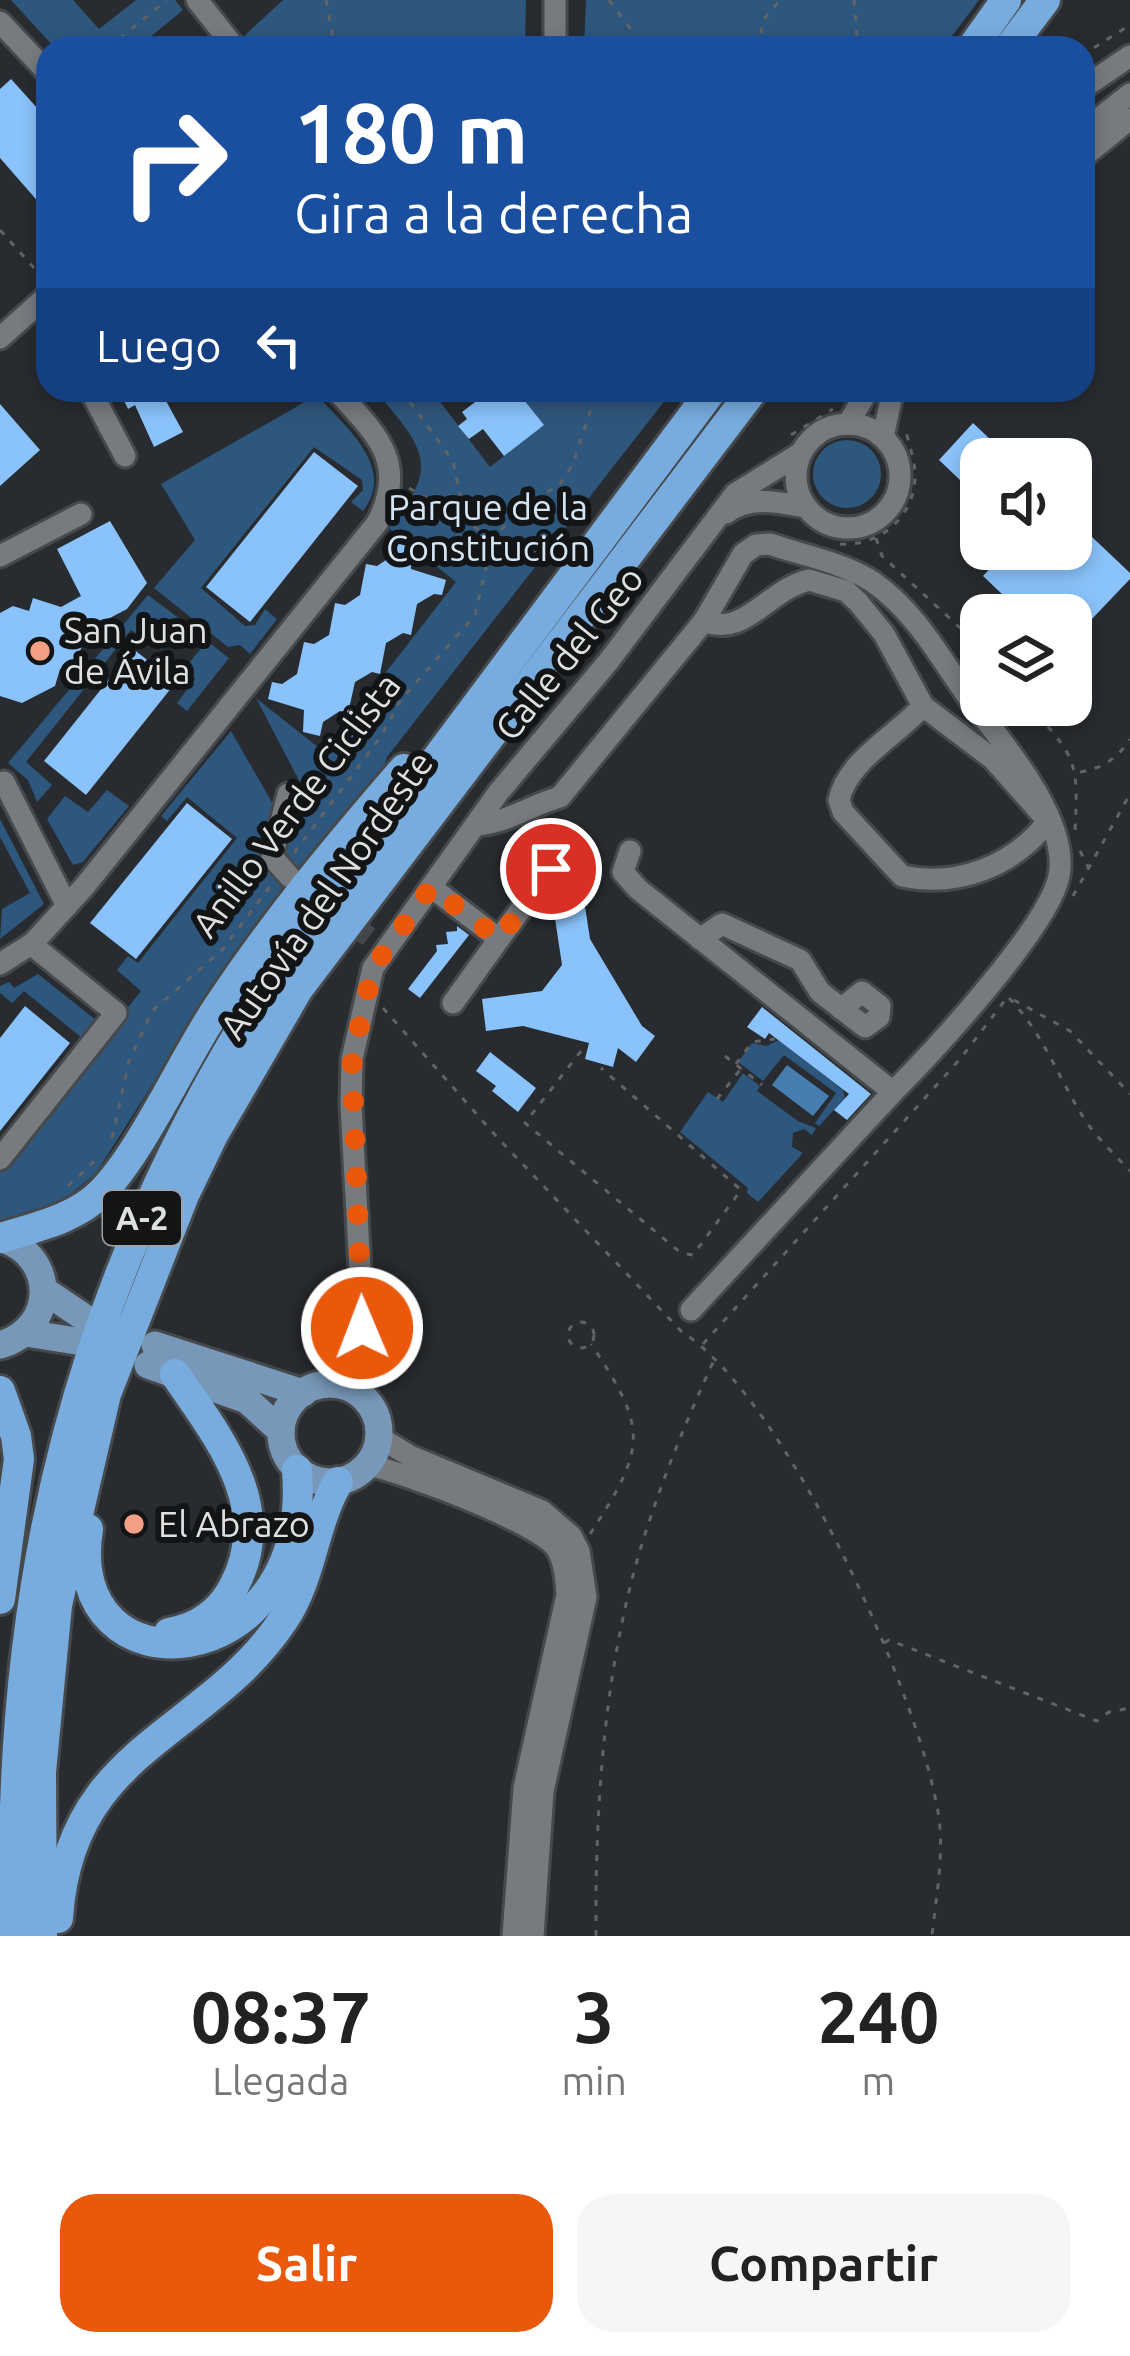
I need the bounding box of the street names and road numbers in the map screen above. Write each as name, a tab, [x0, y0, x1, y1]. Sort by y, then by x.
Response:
street label: Calle del Geo	[486, 558, 651, 748]
street label: Anillo Verde Ciclista	[183, 665, 408, 944]
street label: Autovía del Nordeste	[211, 743, 440, 1046]
road number: A-2	[103, 1191, 181, 1245]

